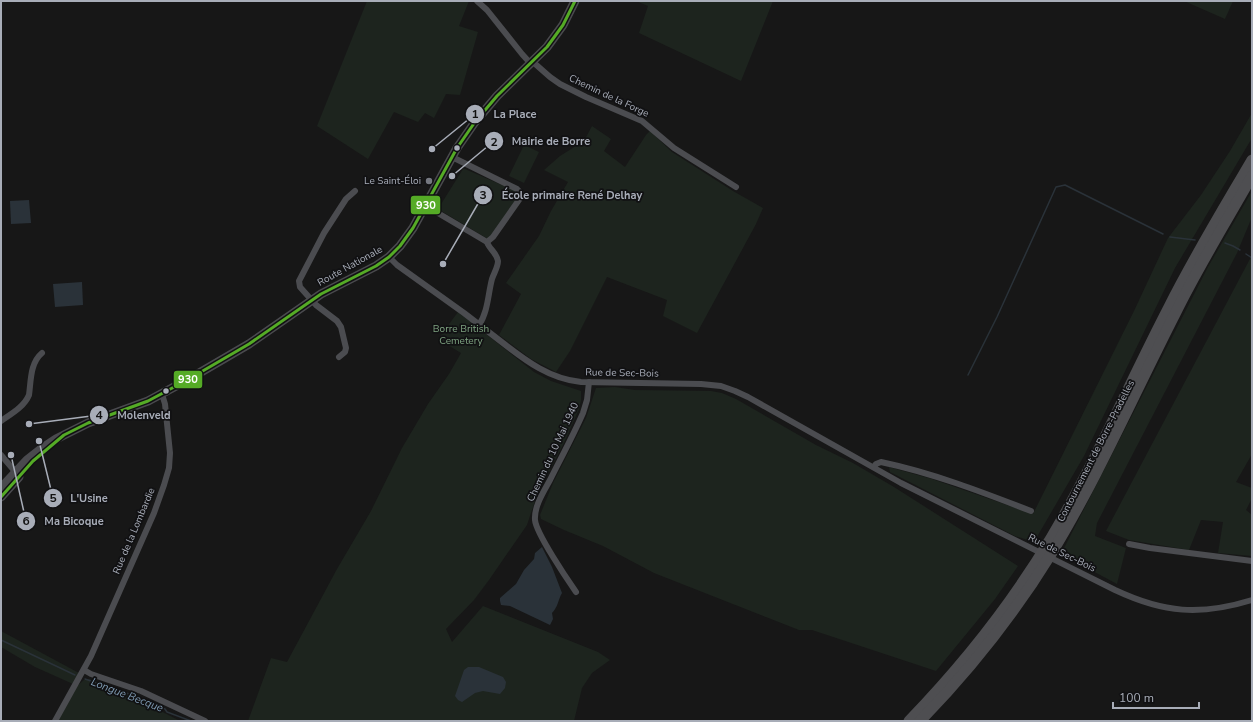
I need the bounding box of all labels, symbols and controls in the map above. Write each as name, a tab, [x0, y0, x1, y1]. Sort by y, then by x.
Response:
street label: Chemin de la Forge	[567, 71, 651, 121]
callout: La Place	[465, 103, 544, 126]
text: 1	[471, 106, 479, 122]
text: La Place	[494, 107, 536, 122]
callout: Mairie de Borre	[484, 130, 598, 153]
text: 2	[490, 134, 498, 150]
text: Mairie de Borre	[512, 134, 590, 149]
unlabelled marker	[452, 143, 462, 153]
place label: Le Saint-Éloi	[364, 174, 421, 188]
marker: Le Saint-Éloi	[424, 176, 434, 186]
callout: École primaire René Delhay	[473, 184, 650, 207]
text: 3	[479, 187, 487, 203]
text: École primaire René Delhay	[502, 187, 642, 203]
line badge: 930	[410, 195, 441, 215]
text: 930	[416, 198, 436, 213]
street label: Route Nationale	[315, 242, 385, 290]
park label: Borre British Cemetery	[433, 322, 489, 348]
street label: Rue de Sec-Bois	[585, 365, 659, 381]
line badge: 930	[173, 370, 203, 389]
text: 930	[178, 372, 198, 387]
street label: Contournement de Borre-Pradelles	[1054, 378, 1138, 524]
unlabelled marker	[161, 386, 171, 396]
street label: Chemin du 10 Mai 1940	[524, 400, 582, 504]
callout: Molenveld	[89, 404, 179, 427]
text: 4	[95, 407, 103, 423]
text: Molenveld	[117, 408, 171, 423]
callout: L'Usine	[43, 486, 116, 509]
street label: Rue de la Lombardie	[110, 486, 158, 576]
text: 5	[49, 490, 57, 506]
text: L'Usine	[70, 491, 108, 506]
callout: Ma Bicoque	[16, 510, 112, 533]
text: 6	[22, 513, 30, 529]
text: Ma Bicoque	[44, 514, 104, 529]
street label: Rue de Sec-Bois	[1026, 531, 1098, 576]
water label: Longue Becque	[89, 674, 165, 716]
scale bar	[1113, 684, 1199, 710]
text: 100 m	[1119, 690, 1154, 706]

